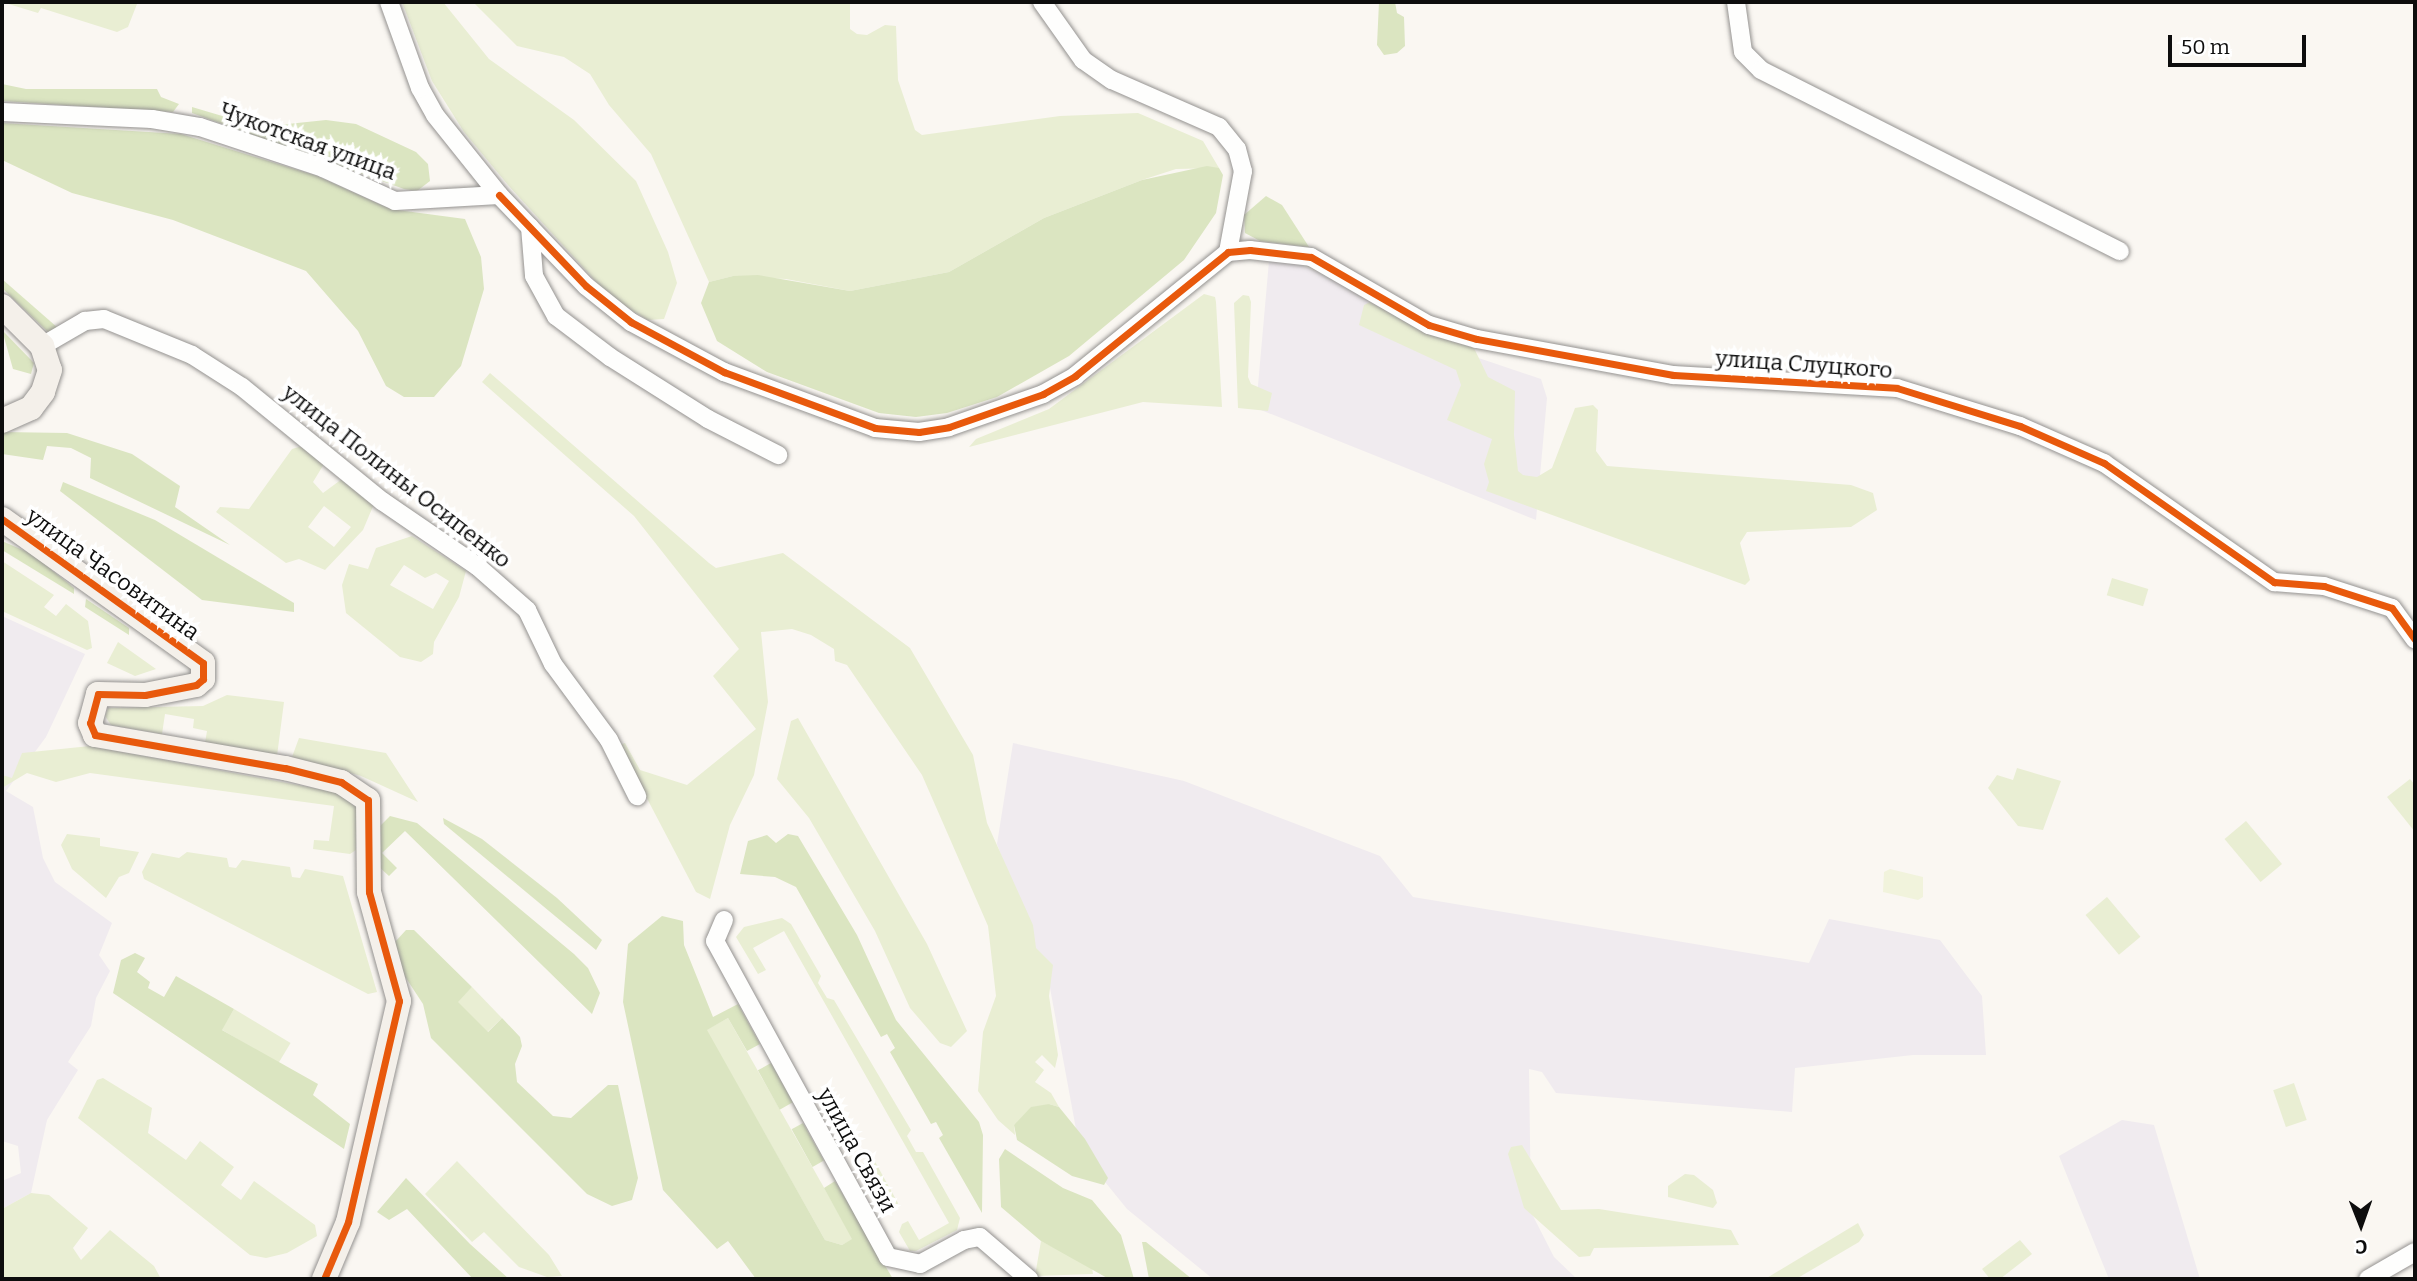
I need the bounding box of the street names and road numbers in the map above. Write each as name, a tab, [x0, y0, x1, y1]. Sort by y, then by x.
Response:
street label: Чукотская улица	[216, 96, 400, 186]
street label: улица Слуцкого	[1715, 344, 1893, 384]
street label: улица Полины Осипенко	[277, 378, 517, 574]
street label: улица Часовитина	[21, 502, 205, 646]
street label: улица Связи	[811, 1083, 903, 1217]

